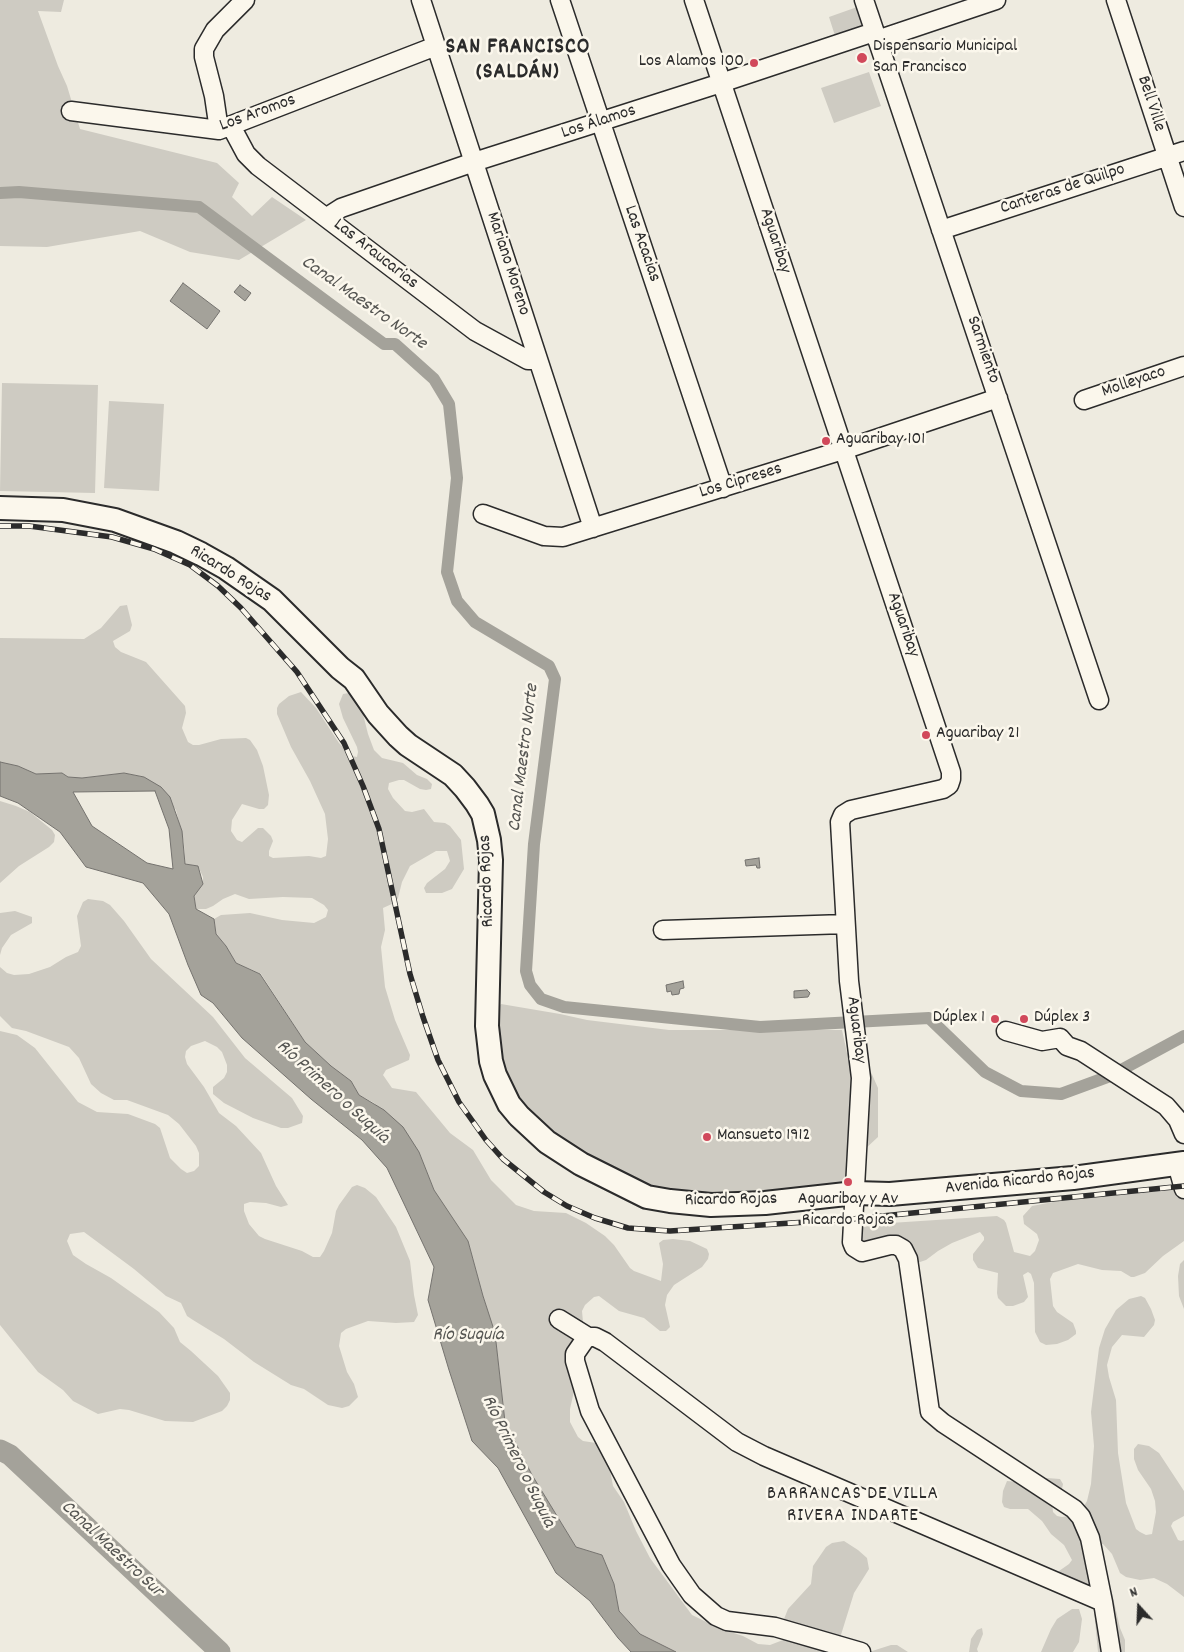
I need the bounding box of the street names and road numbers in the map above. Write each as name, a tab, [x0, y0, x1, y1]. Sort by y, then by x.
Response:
street label: Bell Ville	[1131, 73, 1169, 135]
street label: Los Aromos	[217, 90, 299, 138]
street label: Los Álamos	[559, 101, 639, 145]
street label: Canteras de Quilpo	[998, 160, 1128, 220]
street label: Las Acacias	[618, 203, 664, 285]
street label: Aguaribay	[753, 206, 795, 276]
street label: Mariano Moreno	[480, 210, 534, 318]
street label: Las Araucarias	[328, 215, 422, 295]
street label: Sarmiento	[960, 314, 1004, 386]
street label: Molleyaco	[1099, 362, 1169, 404]
street label: Los Cipreses	[697, 459, 785, 505]
street label: Ricardo Rojas	[185, 541, 275, 609]
street label: Aguaribay	[881, 590, 923, 660]
street label: Ricardo Rojas	[476, 834, 500, 928]
street label: Aguaribay	[840, 995, 870, 1065]
street label: Avenida Ricardo Rojas	[944, 1163, 1096, 1201]
street label: Ricardo Rojas	[685, 1189, 777, 1213]

